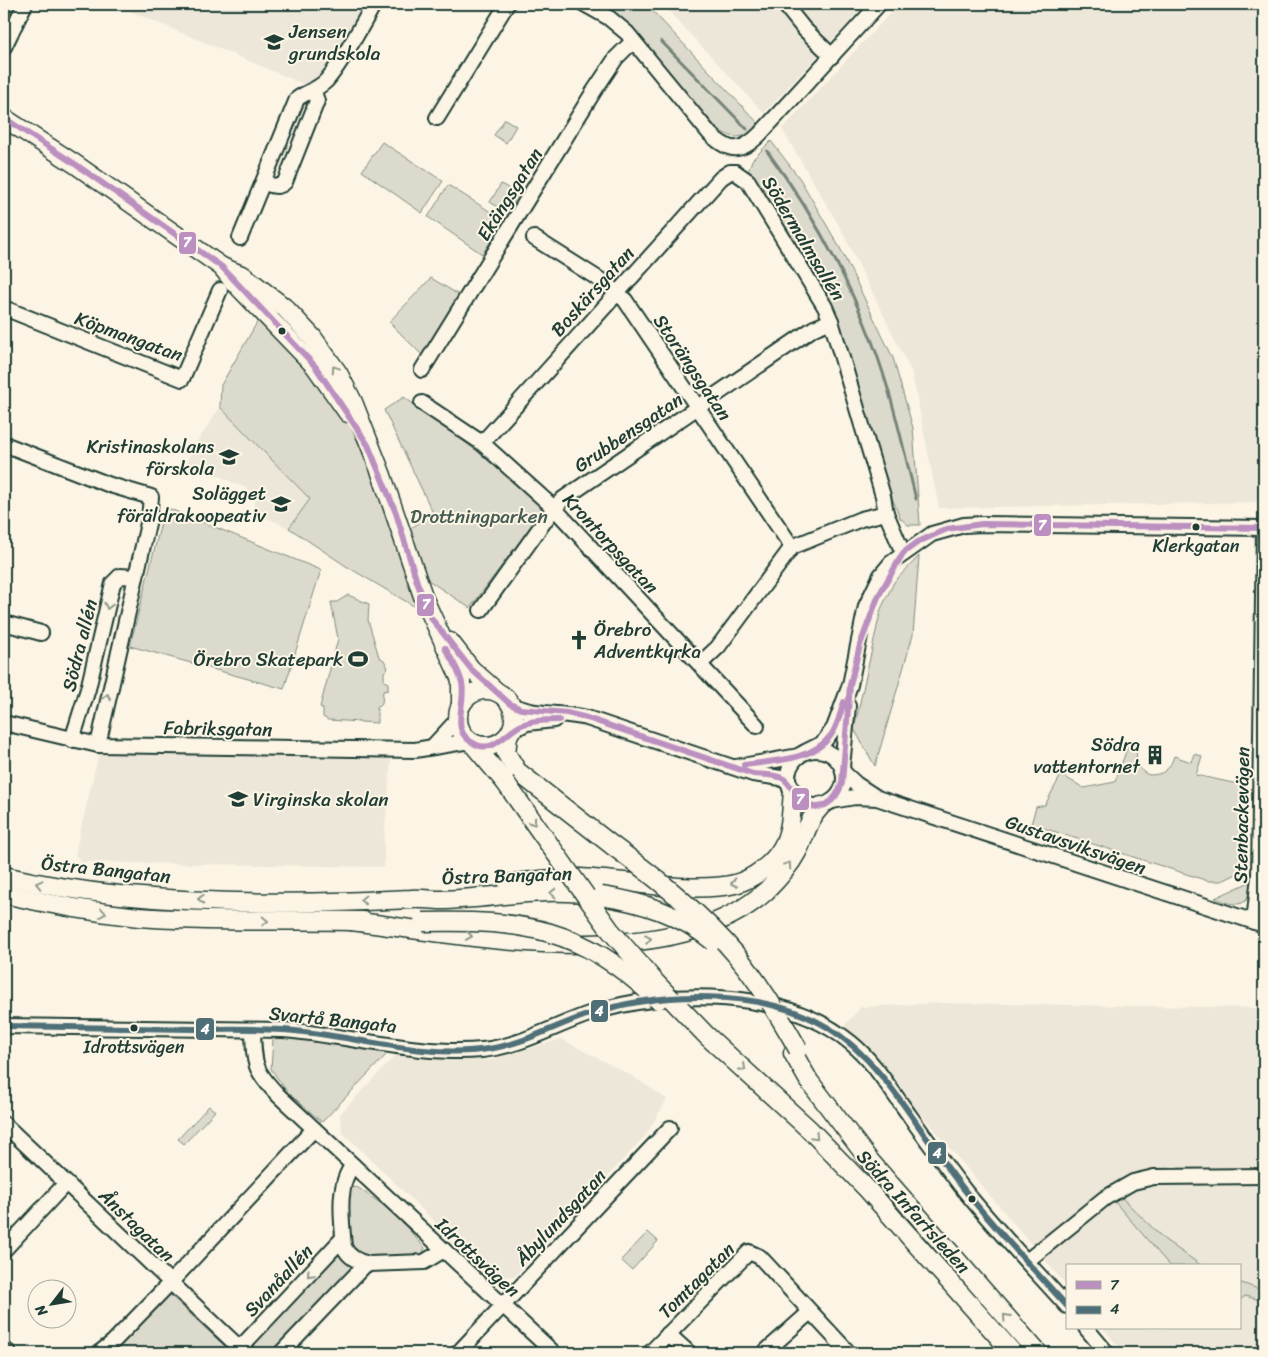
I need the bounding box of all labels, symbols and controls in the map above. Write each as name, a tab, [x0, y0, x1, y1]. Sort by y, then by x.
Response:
place label: Jensen grundskola	[287, 15, 381, 70]
school or university icon: Jensen grundskola	[263, 31, 285, 53]
street label: Ekängsgatan	[468, 141, 551, 248]
street label: Södermalmsallén	[753, 169, 854, 307]
text: 7	[183, 230, 192, 255]
line badge: 7	[178, 231, 197, 255]
street label: Boskärsgatan	[542, 238, 642, 344]
street label: Köpmangatan	[70, 302, 188, 371]
street label: Storängsgatan	[644, 307, 741, 428]
unlabelled marker	[277, 326, 287, 336]
one-way arrow	[331, 365, 341, 374]
street label: Grubbensgatan	[567, 383, 690, 481]
place label: Kristinaskolans förskola	[87, 430, 214, 485]
school or university icon: Kristinaskolans förskola	[218, 446, 240, 468]
place label: Solägget föräldrakoopeativ	[117, 477, 267, 532]
street label: Krontorpsgatan	[554, 485, 667, 602]
school or university icon: Solägget föräldrakoopeativ	[270, 493, 292, 515]
park label: Drottningparken	[410, 500, 548, 533]
line badge: 7	[1033, 513, 1052, 537]
text: 7	[1038, 513, 1047, 538]
marker: Klerkgatan	[1191, 522, 1201, 532]
place label: Klerkgatan	[1152, 530, 1240, 562]
text: 7	[422, 592, 431, 617]
line badge: 7	[416, 593, 435, 617]
street label: Södra allén	[52, 595, 107, 695]
one-way arrow	[103, 601, 114, 610]
place label: Örebro Adventkyrka	[593, 613, 701, 668]
church icon: Örebro Adventkyrka	[568, 629, 590, 651]
place label: Örebro Skatepark	[194, 643, 343, 676]
sports icon: Örebro Skatepark	[347, 648, 369, 670]
one-way arrow	[101, 692, 112, 701]
street label: Fabriksgatan	[163, 711, 273, 746]
place label: Södra vattentornet	[1033, 728, 1141, 783]
building icon: Södra vattentornet	[1144, 744, 1166, 766]
street label: Stenbackevägen	[1224, 746, 1259, 884]
place label: Virginska skolan	[253, 783, 389, 816]
line badge: 7	[791, 787, 810, 811]
text: 7	[796, 787, 805, 812]
school or university icon: Virginska skolan	[227, 788, 249, 810]
street label: Gustavsviksvägen	[1001, 805, 1151, 884]
one-way arrow	[527, 816, 535, 825]
street label: Östra Bangatan	[40, 846, 172, 893]
street label: Östra Bangatan	[441, 857, 573, 894]
one-way arrow	[782, 862, 791, 871]
one-way arrow	[729, 877, 738, 888]
one-way arrow	[34, 879, 43, 890]
one-way arrow	[548, 888, 556, 898]
one-way arrow	[196, 894, 204, 905]
one-way arrow	[359, 895, 367, 906]
one-way arrow	[100, 907, 108, 918]
one-way arrow	[262, 916, 270, 926]
one-way arrow	[465, 930, 474, 940]
one-way arrow	[644, 934, 653, 944]
street label: Svartå Bangata	[267, 996, 399, 1043]
line badge: 4	[590, 999, 609, 1023]
text: 4	[594, 999, 604, 1024]
line badge: 4	[195, 1017, 215, 1041]
text: 4	[200, 1017, 210, 1042]
marker: Idrottsvägen	[129, 1023, 139, 1033]
place label: Idrottsvägen	[83, 1031, 185, 1063]
one-way arrow	[738, 1062, 747, 1071]
one-way arrow	[809, 1130, 818, 1139]
street label: Södra Infartsleden	[848, 1141, 979, 1281]
line badge: 4	[927, 1141, 947, 1165]
text: 4	[932, 1141, 942, 1166]
street label: Åbylundsgatan	[505, 1161, 615, 1275]
street label: Ånstagatan	[90, 1179, 183, 1271]
unlabelled marker	[967, 1194, 977, 1204]
street label: Idrottsvägen	[427, 1208, 528, 1306]
street label: Tomtagatan	[650, 1234, 743, 1327]
street label: Svanåallén	[235, 1236, 321, 1325]
legend	[1066, 1264, 1240, 1330]
one-way arrow	[307, 1268, 316, 1277]
text: 7	[1110, 1272, 1120, 1298]
north arrow	[28, 1280, 78, 1330]
text: 4	[1110, 1296, 1119, 1322]
text: N	[28, 1300, 55, 1322]
one-way arrow	[1003, 1313, 1012, 1322]

